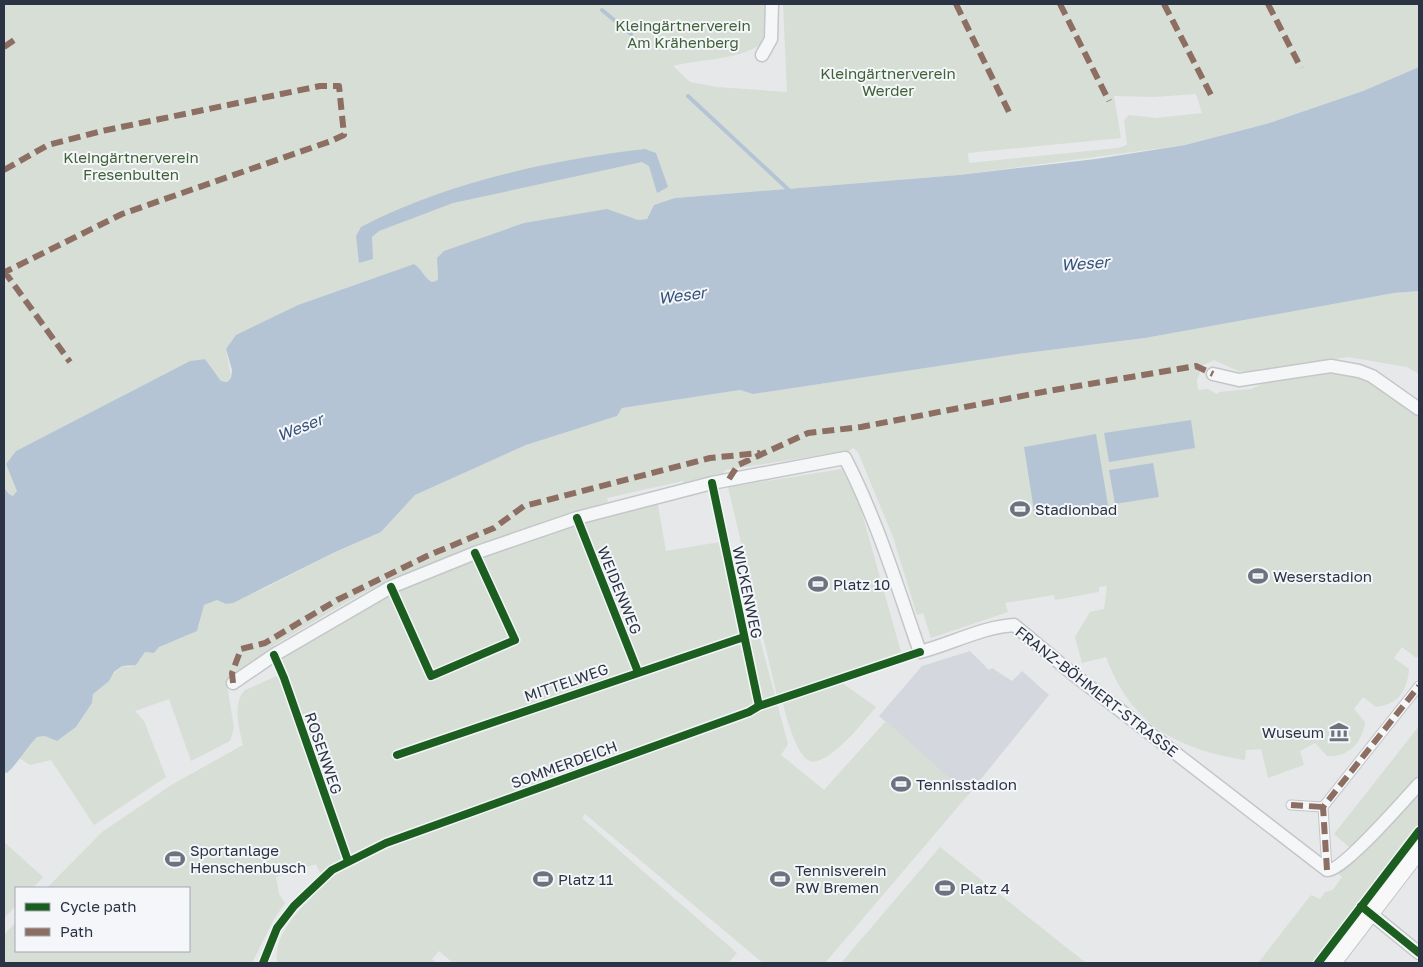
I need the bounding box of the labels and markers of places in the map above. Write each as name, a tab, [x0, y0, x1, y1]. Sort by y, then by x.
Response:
sports icon: Stadionbad	[1009, 498, 1031, 520]
place label: Stadionbad	[1035, 500, 1117, 518]
sports icon: Weserstadion	[1247, 565, 1269, 587]
place label: Weserstadion	[1273, 567, 1372, 585]
sports icon: Platz 10	[807, 573, 829, 595]
place label: Platz 10	[833, 575, 890, 593]
museum icon: Wuseum	[1328, 721, 1350, 743]
place label: Wuseum	[1262, 723, 1324, 741]
sports icon: Tennisstadion	[890, 773, 912, 795]
place label: Tennisstadion	[916, 775, 1017, 793]
place label: Sportanlage Henschenbusch	[190, 841, 306, 876]
sports icon: Sportanlage Henschenbusch	[164, 848, 186, 870]
place label: Tennisverein RW Bremen	[795, 861, 887, 896]
sports icon: Platz 11	[532, 868, 554, 890]
sports icon: Tennisverein RW Bremen	[769, 868, 791, 890]
place label: Platz 11	[558, 870, 613, 888]
sports icon: Platz 4	[934, 877, 956, 899]
place label: Platz 4	[960, 879, 1010, 897]

